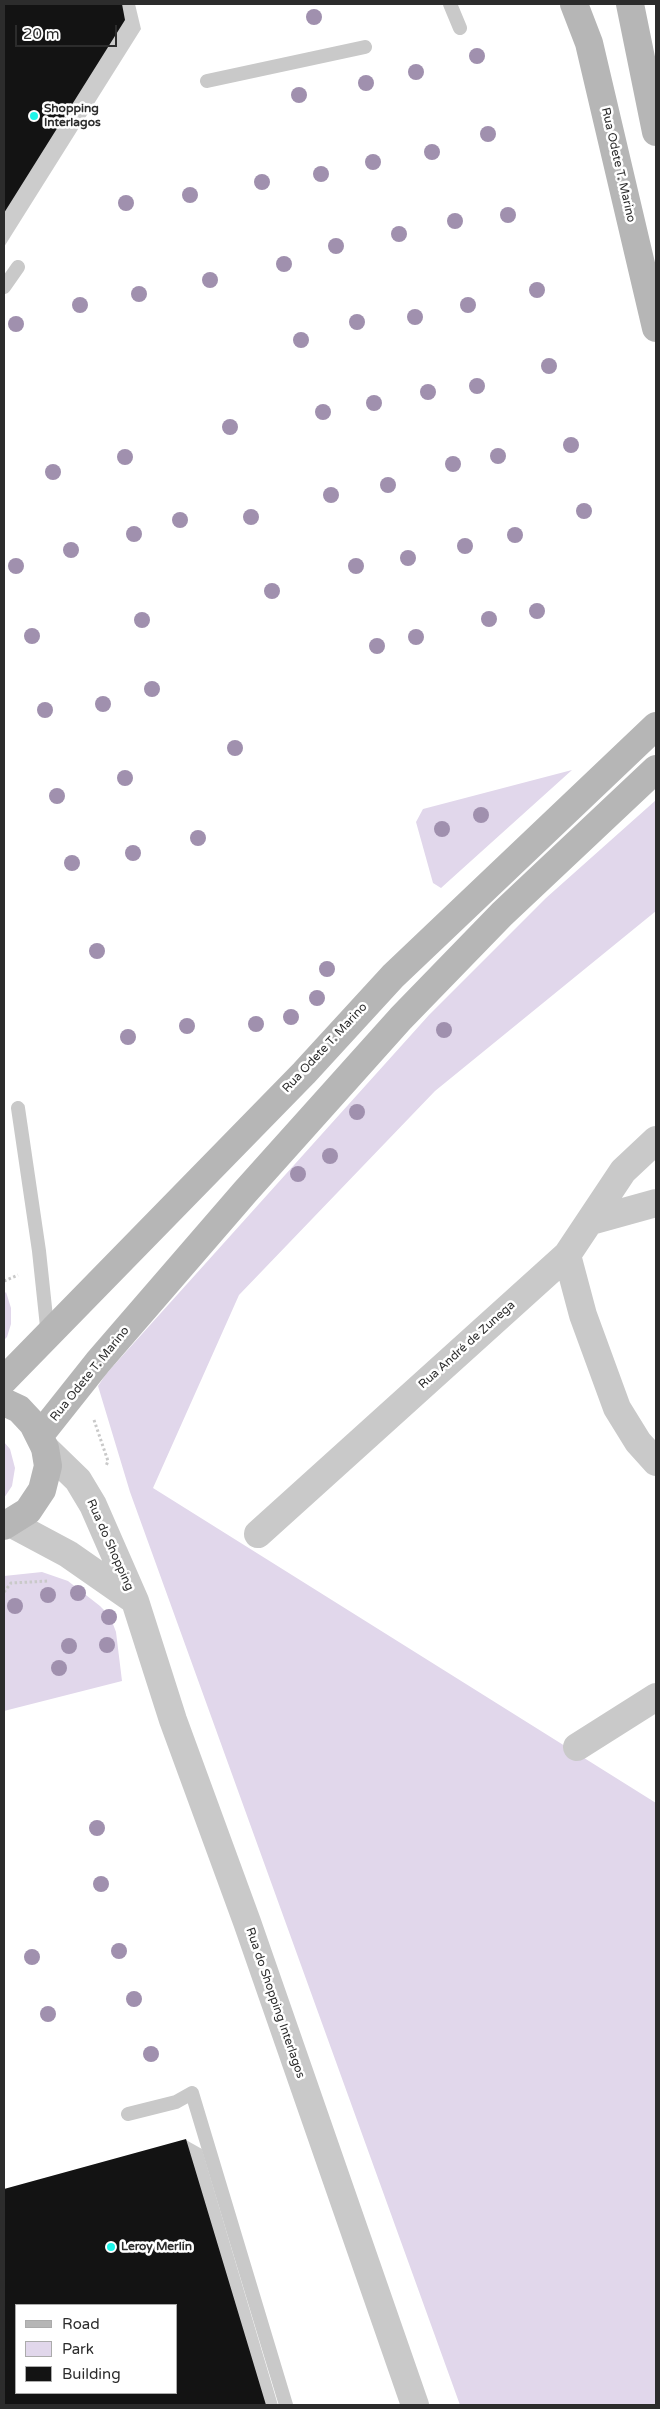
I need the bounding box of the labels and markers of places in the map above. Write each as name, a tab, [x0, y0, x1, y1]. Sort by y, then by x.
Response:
place label: Shopping Interlagos	[44, 102, 101, 130]
marker: Shopping Interlagos	[28, 110, 40, 122]
place label: Leroy Merlin	[121, 2240, 192, 2254]
marker: Leroy Merlin	[105, 2241, 117, 2253]

